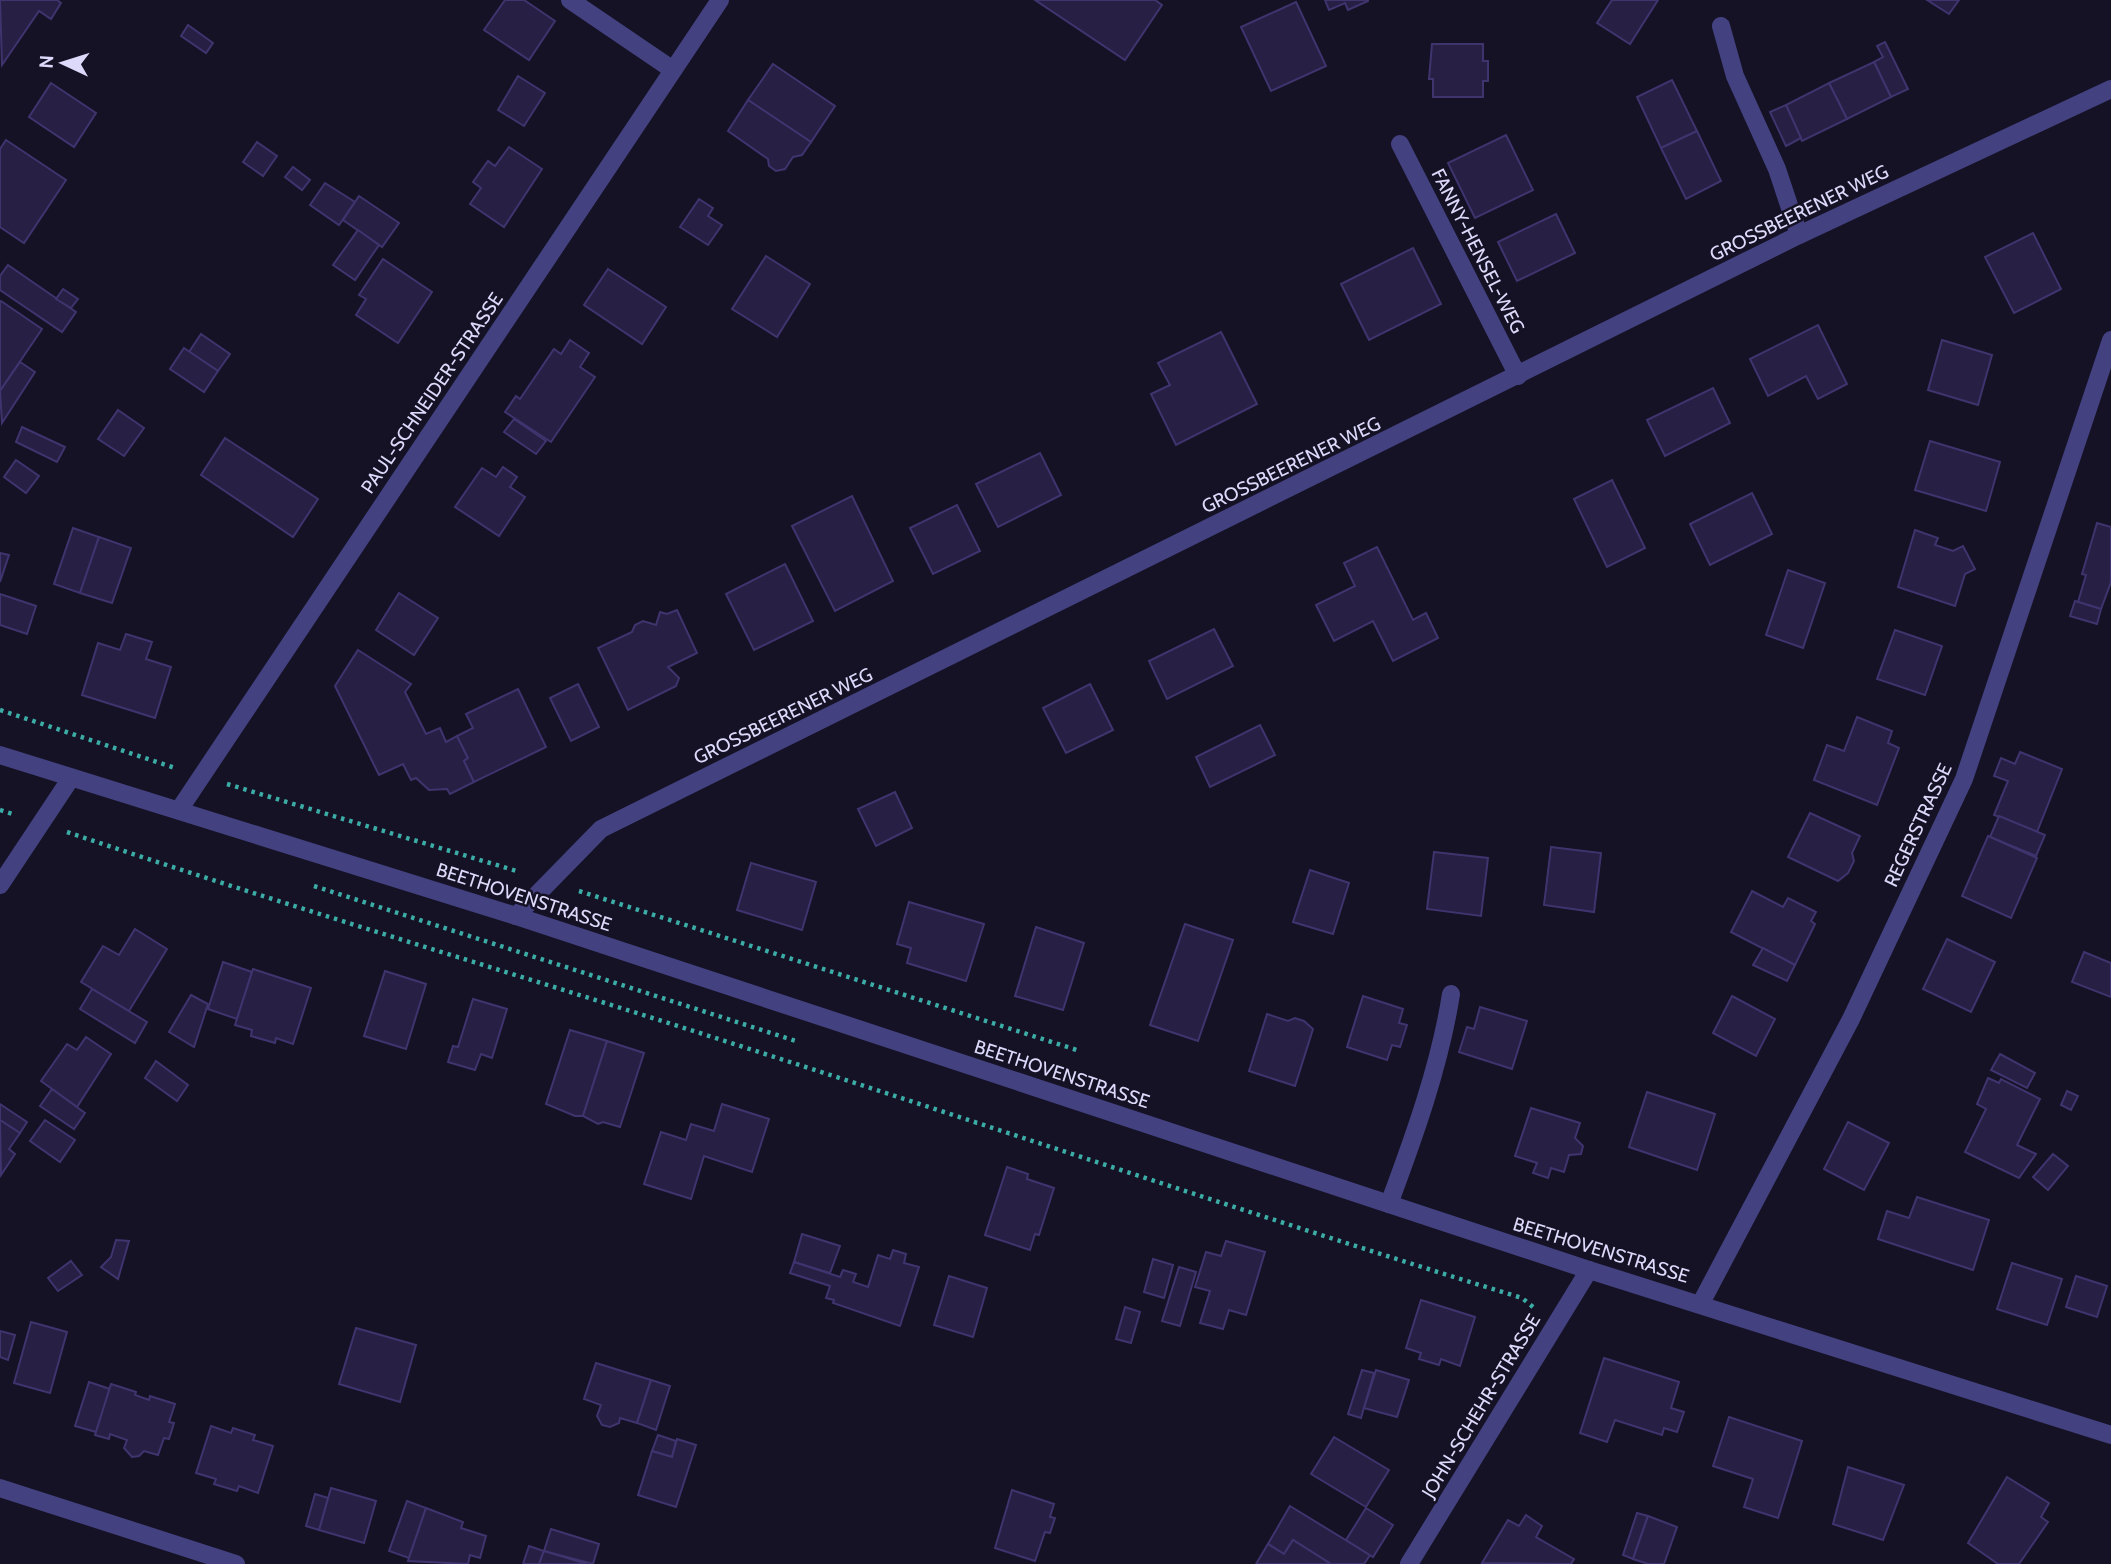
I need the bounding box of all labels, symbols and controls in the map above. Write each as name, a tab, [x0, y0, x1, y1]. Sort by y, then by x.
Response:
north arrow	[28, 28, 98, 98]
text: N	[35, 54, 58, 69]
street label: GROSSBEERENER WEG	[1706, 160, 1892, 266]
street label: FANNY-HENSEL-WEG	[1426, 165, 1530, 337]
street label: PAUL-SCHNEIDER-STRASSE	[356, 288, 508, 498]
street label: GROSSBEERENER WEG	[1198, 412, 1384, 518]
street label: GROSSBEERENER WEG	[690, 663, 876, 769]
street label: REGERSTRASSE	[1879, 760, 1957, 890]
street label: BEETHOVENSTRASSE	[433, 858, 615, 936]
street label: BEETHOVENSTRASSE	[971, 1035, 1153, 1113]
street label: BEETHOVENSTRASSE	[1510, 1212, 1692, 1288]
street label: JOHN-SCHEHR-STRASSE	[1416, 1310, 1545, 1503]

